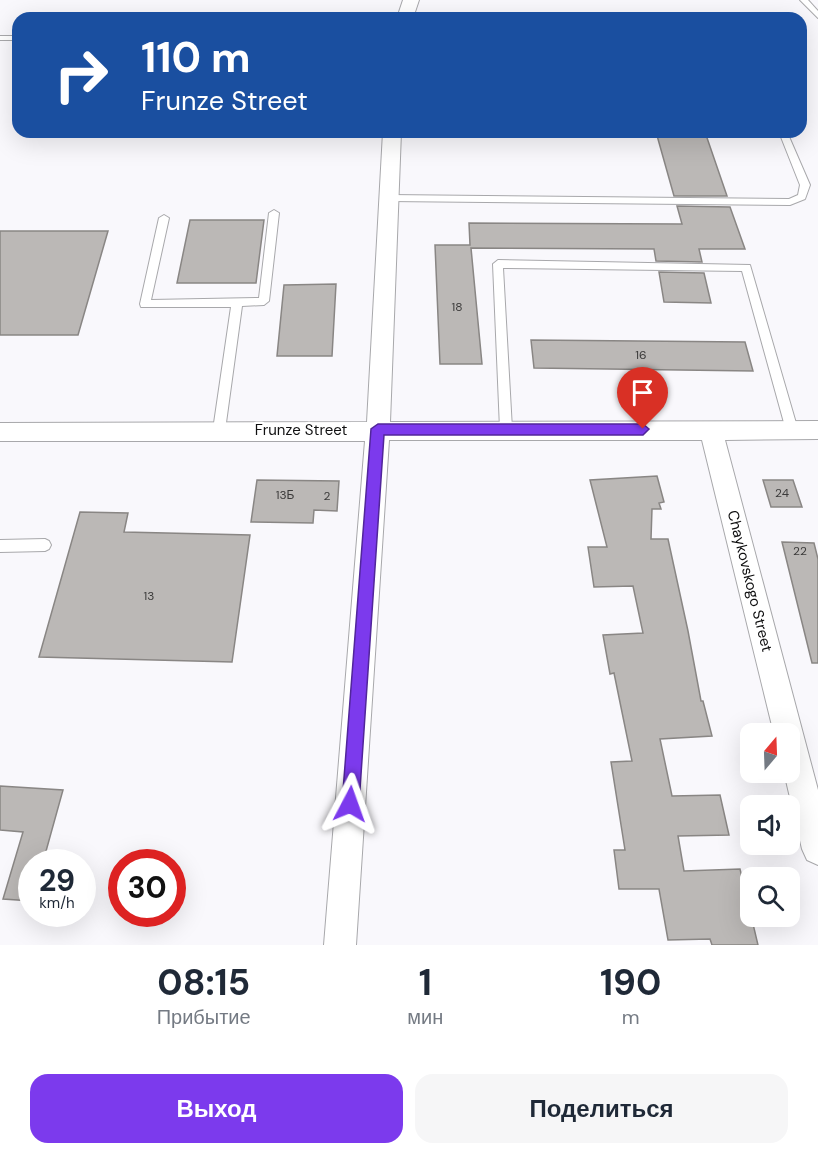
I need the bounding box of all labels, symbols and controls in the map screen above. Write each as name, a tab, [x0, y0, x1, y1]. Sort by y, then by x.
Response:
text: 110 m	[141, 30, 251, 85]
icon: right	[42, 36, 120, 114]
text: Frunze Street	[141, 83, 308, 118]
house number: 18	[451, 299, 463, 315]
house number: 16	[635, 347, 647, 363]
pin	[617, 367, 668, 429]
icon: arrive	[626, 376, 659, 409]
street label: Frunze Street	[255, 420, 347, 440]
house number: 24	[775, 485, 789, 501]
house number: 13Б	[276, 487, 294, 503]
house number: 2	[324, 488, 331, 504]
street label: Chaykovskogo Street	[723, 508, 777, 654]
house number: 22	[793, 543, 807, 559]
house number: 13	[144, 588, 154, 604]
north arrow	[740, 723, 800, 783]
map controls	[740, 723, 800, 927]
position arrow	[318, 772, 382, 836]
button: sound	[740, 795, 800, 855]
speed limit sign: 30	[108, 849, 186, 927]
text: 29	[39, 861, 75, 900]
button: search	[740, 867, 800, 927]
text: km/h	[39, 893, 75, 913]
text: 08:15	[157, 959, 250, 1006]
text: 1	[419, 959, 432, 1006]
text: 190	[600, 959, 661, 1006]
text: Прибытие	[157, 1004, 251, 1030]
text: мин	[407, 1004, 443, 1030]
text: m	[622, 1004, 640, 1030]
button: Выход	[30, 1074, 403, 1143]
button: Поделиться	[415, 1074, 788, 1143]

